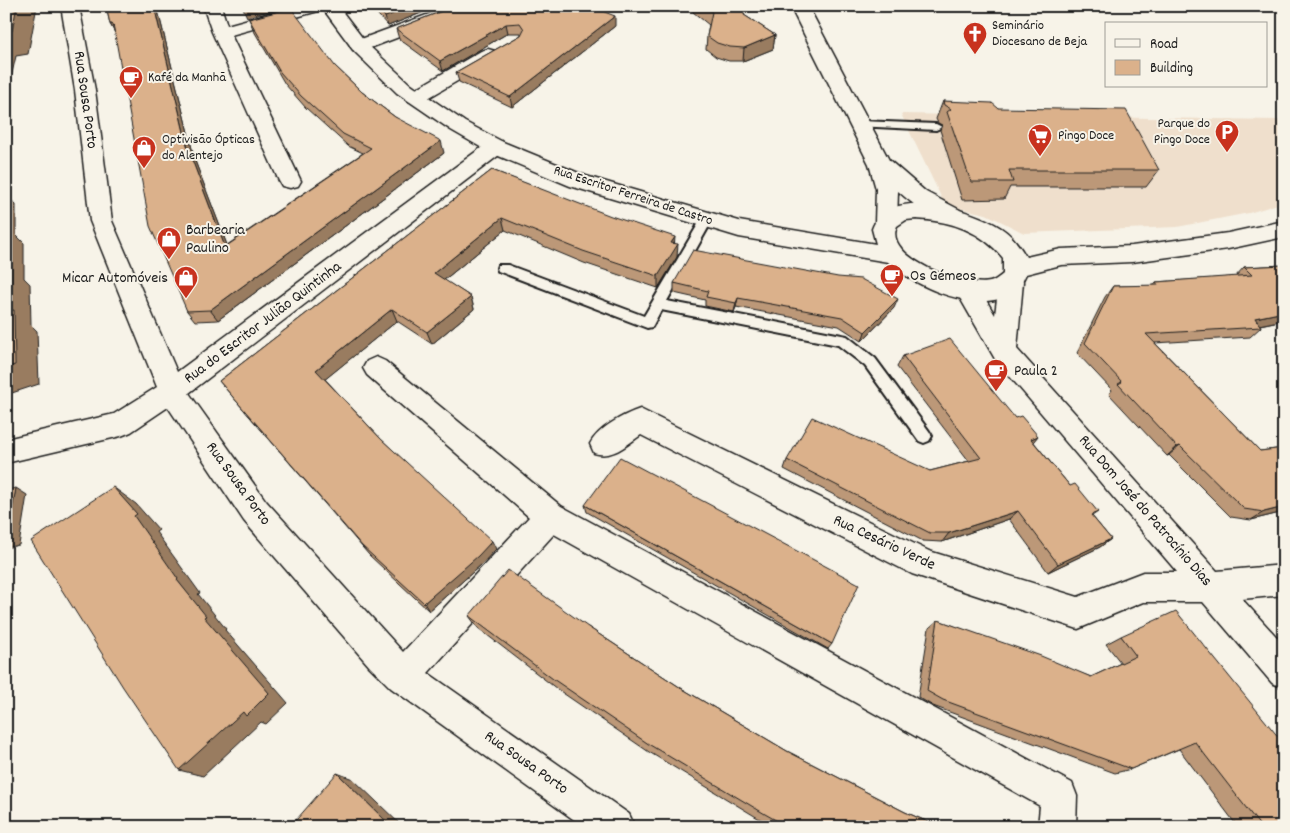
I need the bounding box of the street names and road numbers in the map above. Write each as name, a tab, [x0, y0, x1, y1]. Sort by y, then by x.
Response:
street label: Rua Sousa Porto	[67, 50, 103, 150]
street label: Rua Escritor Ferreira de Castro	[551, 161, 715, 231]
street label: Rua do Escritor Julião Quintinha	[179, 256, 347, 390]
street label: Rua Dom José do Patrocínio Dias	[1073, 430, 1218, 592]
street label: Rua Sousa Porto	[200, 438, 276, 530]
street label: Rua Cesário Verde	[829, 509, 939, 577]
street label: Rua Sousa Porto	[479, 725, 573, 801]

